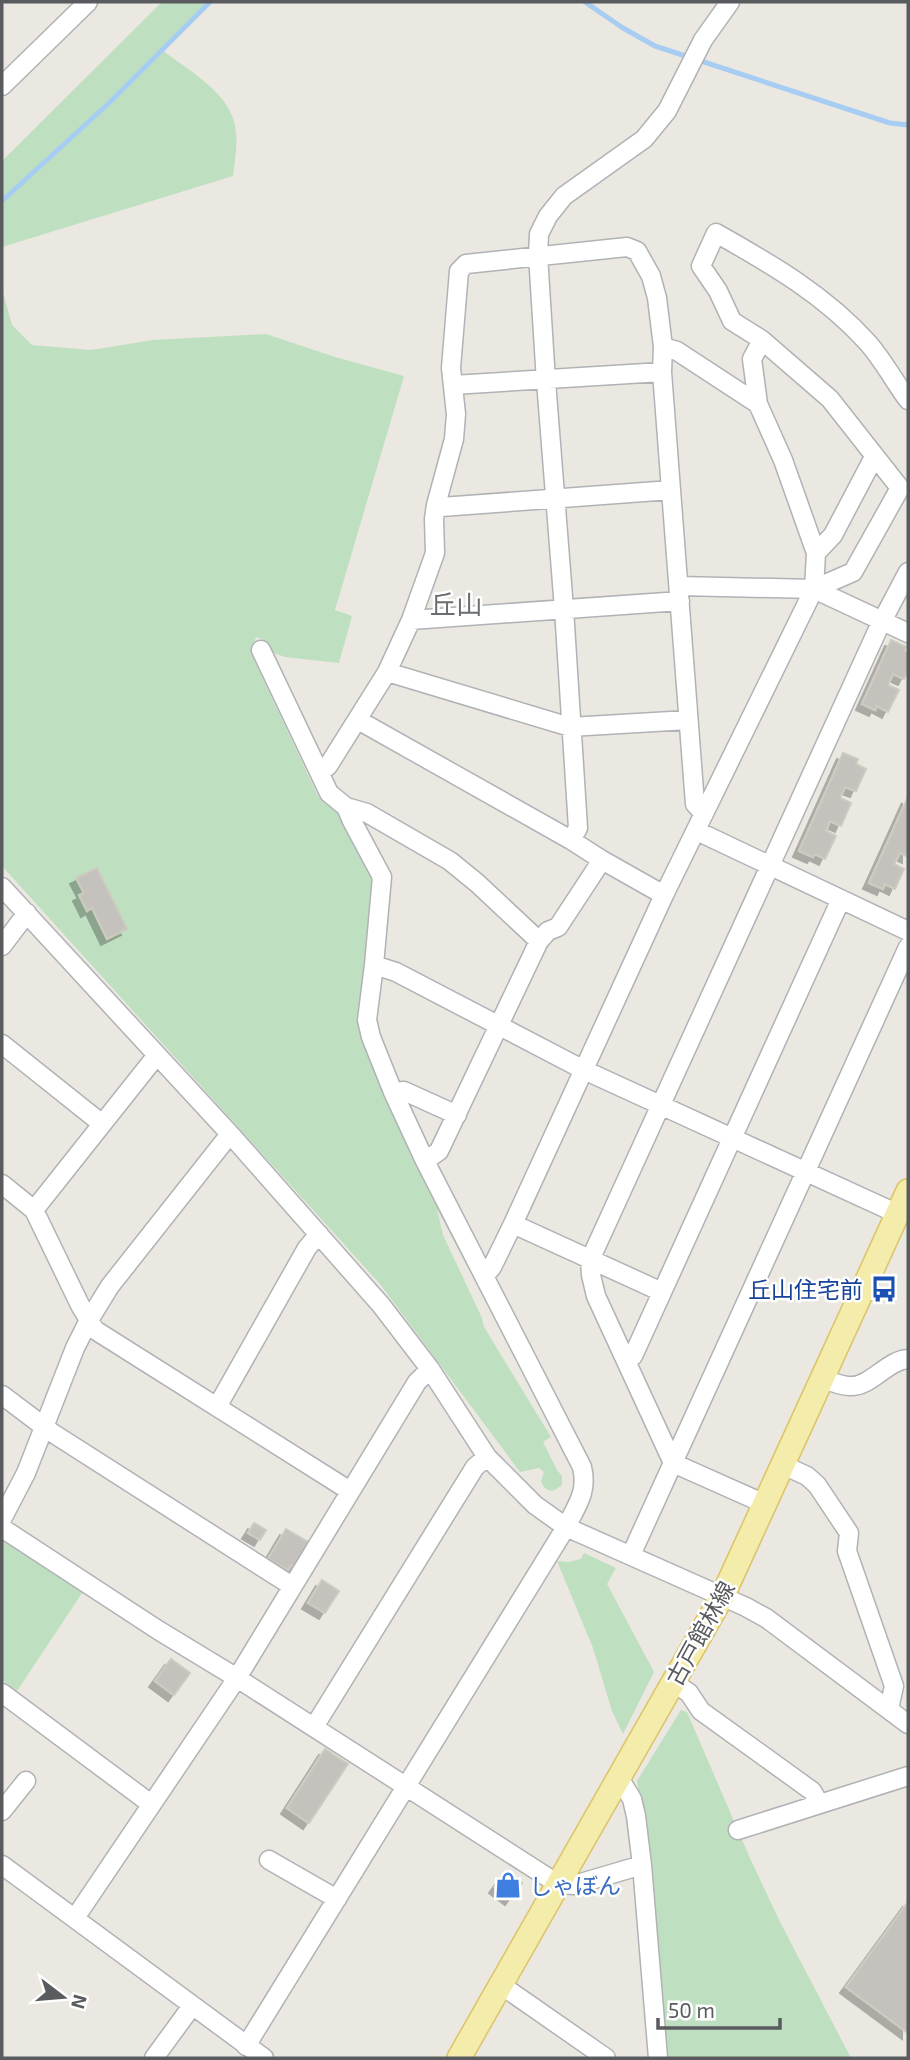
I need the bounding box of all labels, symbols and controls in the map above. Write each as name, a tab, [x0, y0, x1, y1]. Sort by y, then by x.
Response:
district label: 丘山	[430, 588, 482, 619]
bus stop icon: 丘山住宅前	[869, 1274, 899, 1304]
place label: 丘山住宅前	[748, 1275, 863, 1303]
street label: 古戸館林線	[660, 1576, 740, 1690]
shop icon: しゃぼん	[493, 1870, 523, 1900]
place label: しゃぼん	[529, 1871, 621, 1899]
north arrow	[28, 1962, 98, 2032]
scale bar	[658, 1986, 780, 2030]
text: N	[67, 1992, 93, 2012]
text: 50 m	[668, 1997, 715, 2022]

